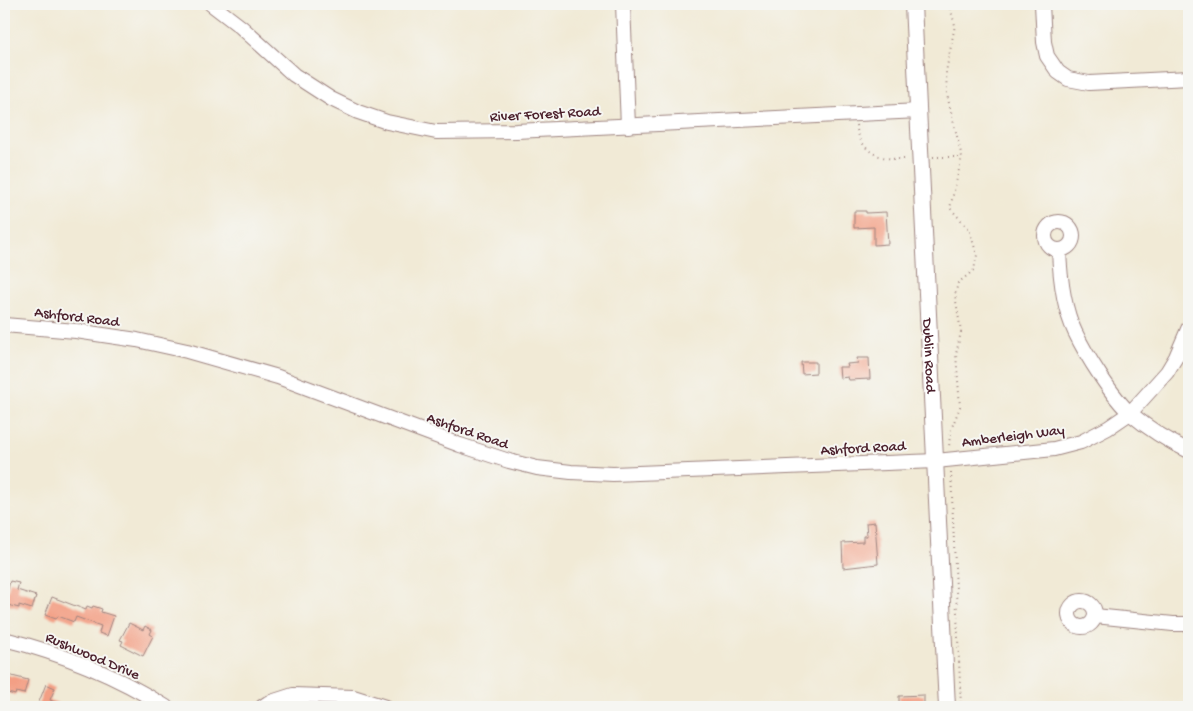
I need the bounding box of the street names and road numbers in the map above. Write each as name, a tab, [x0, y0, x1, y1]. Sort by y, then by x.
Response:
street label: River Forest Road	[489, 103, 602, 127]
street label: Ashford Road	[33, 304, 121, 332]
street label: Dublin Road	[917, 317, 939, 395]
street label: Ashford Road	[424, 410, 512, 455]
street label: Amberleigh Way	[961, 422, 1066, 452]
street label: Ashford Road	[820, 438, 907, 460]
street label: Rushwood Drive	[42, 629, 142, 685]

